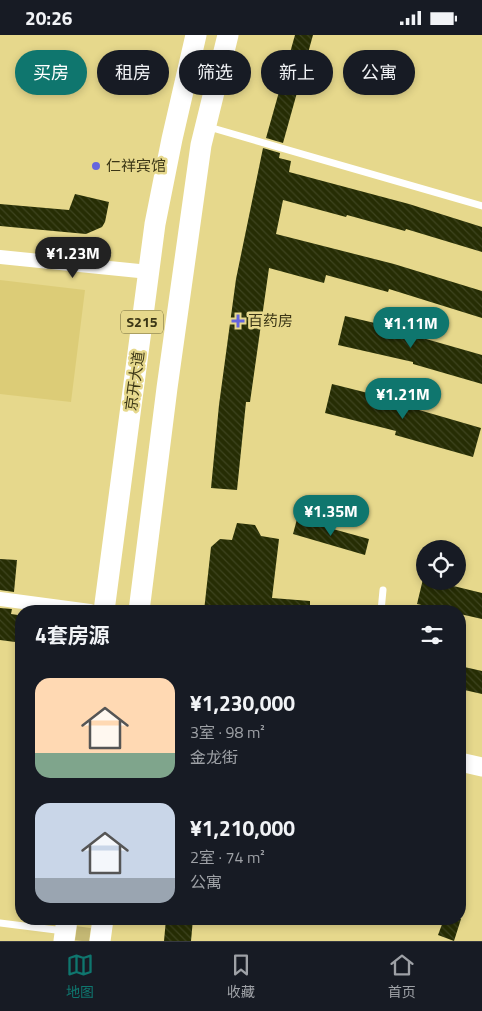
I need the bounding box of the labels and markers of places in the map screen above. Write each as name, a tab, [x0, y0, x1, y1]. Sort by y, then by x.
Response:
place label: 仁祥宾馆	[106, 154, 166, 177]
marker: 仁祥宾馆	[90, 160, 102, 172]
pin: ¥1.23M	[32, 237, 114, 279]
pin: ¥1.11M	[370, 307, 452, 349]
place label: 百药房	[248, 309, 293, 332]
marker: 百药房	[232, 315, 244, 327]
pin: ¥1.21M	[362, 377, 444, 420]
pin: ¥1.35M	[290, 495, 372, 537]

